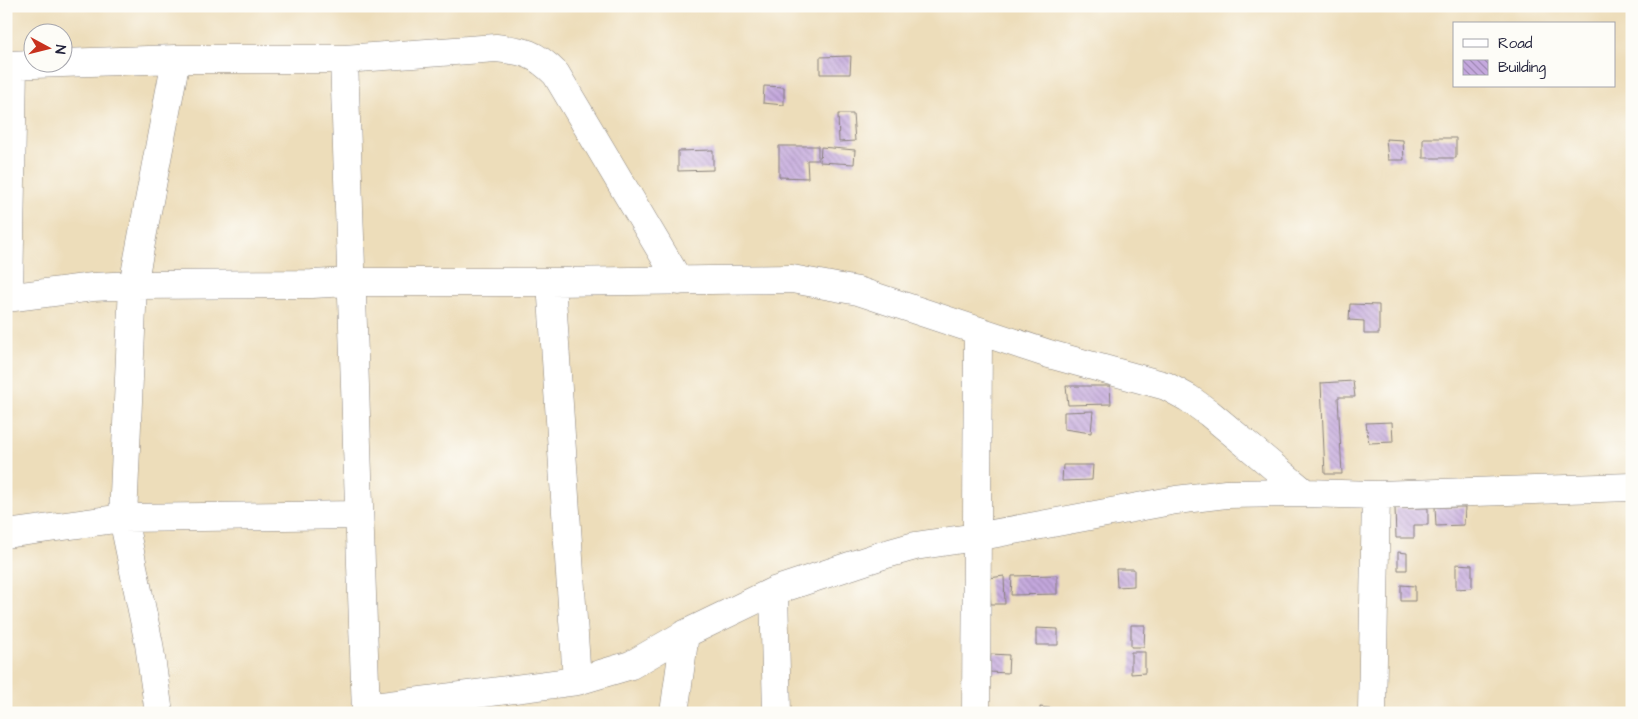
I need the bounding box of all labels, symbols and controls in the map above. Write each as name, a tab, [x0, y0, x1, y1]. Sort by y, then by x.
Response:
north arrow	[22, 22, 72, 72]
legend	[1453, 22, 1616, 88]
text: Road	[1498, 33, 1533, 54]
text: N	[49, 44, 70, 55]
text: Building	[1498, 57, 1546, 79]

